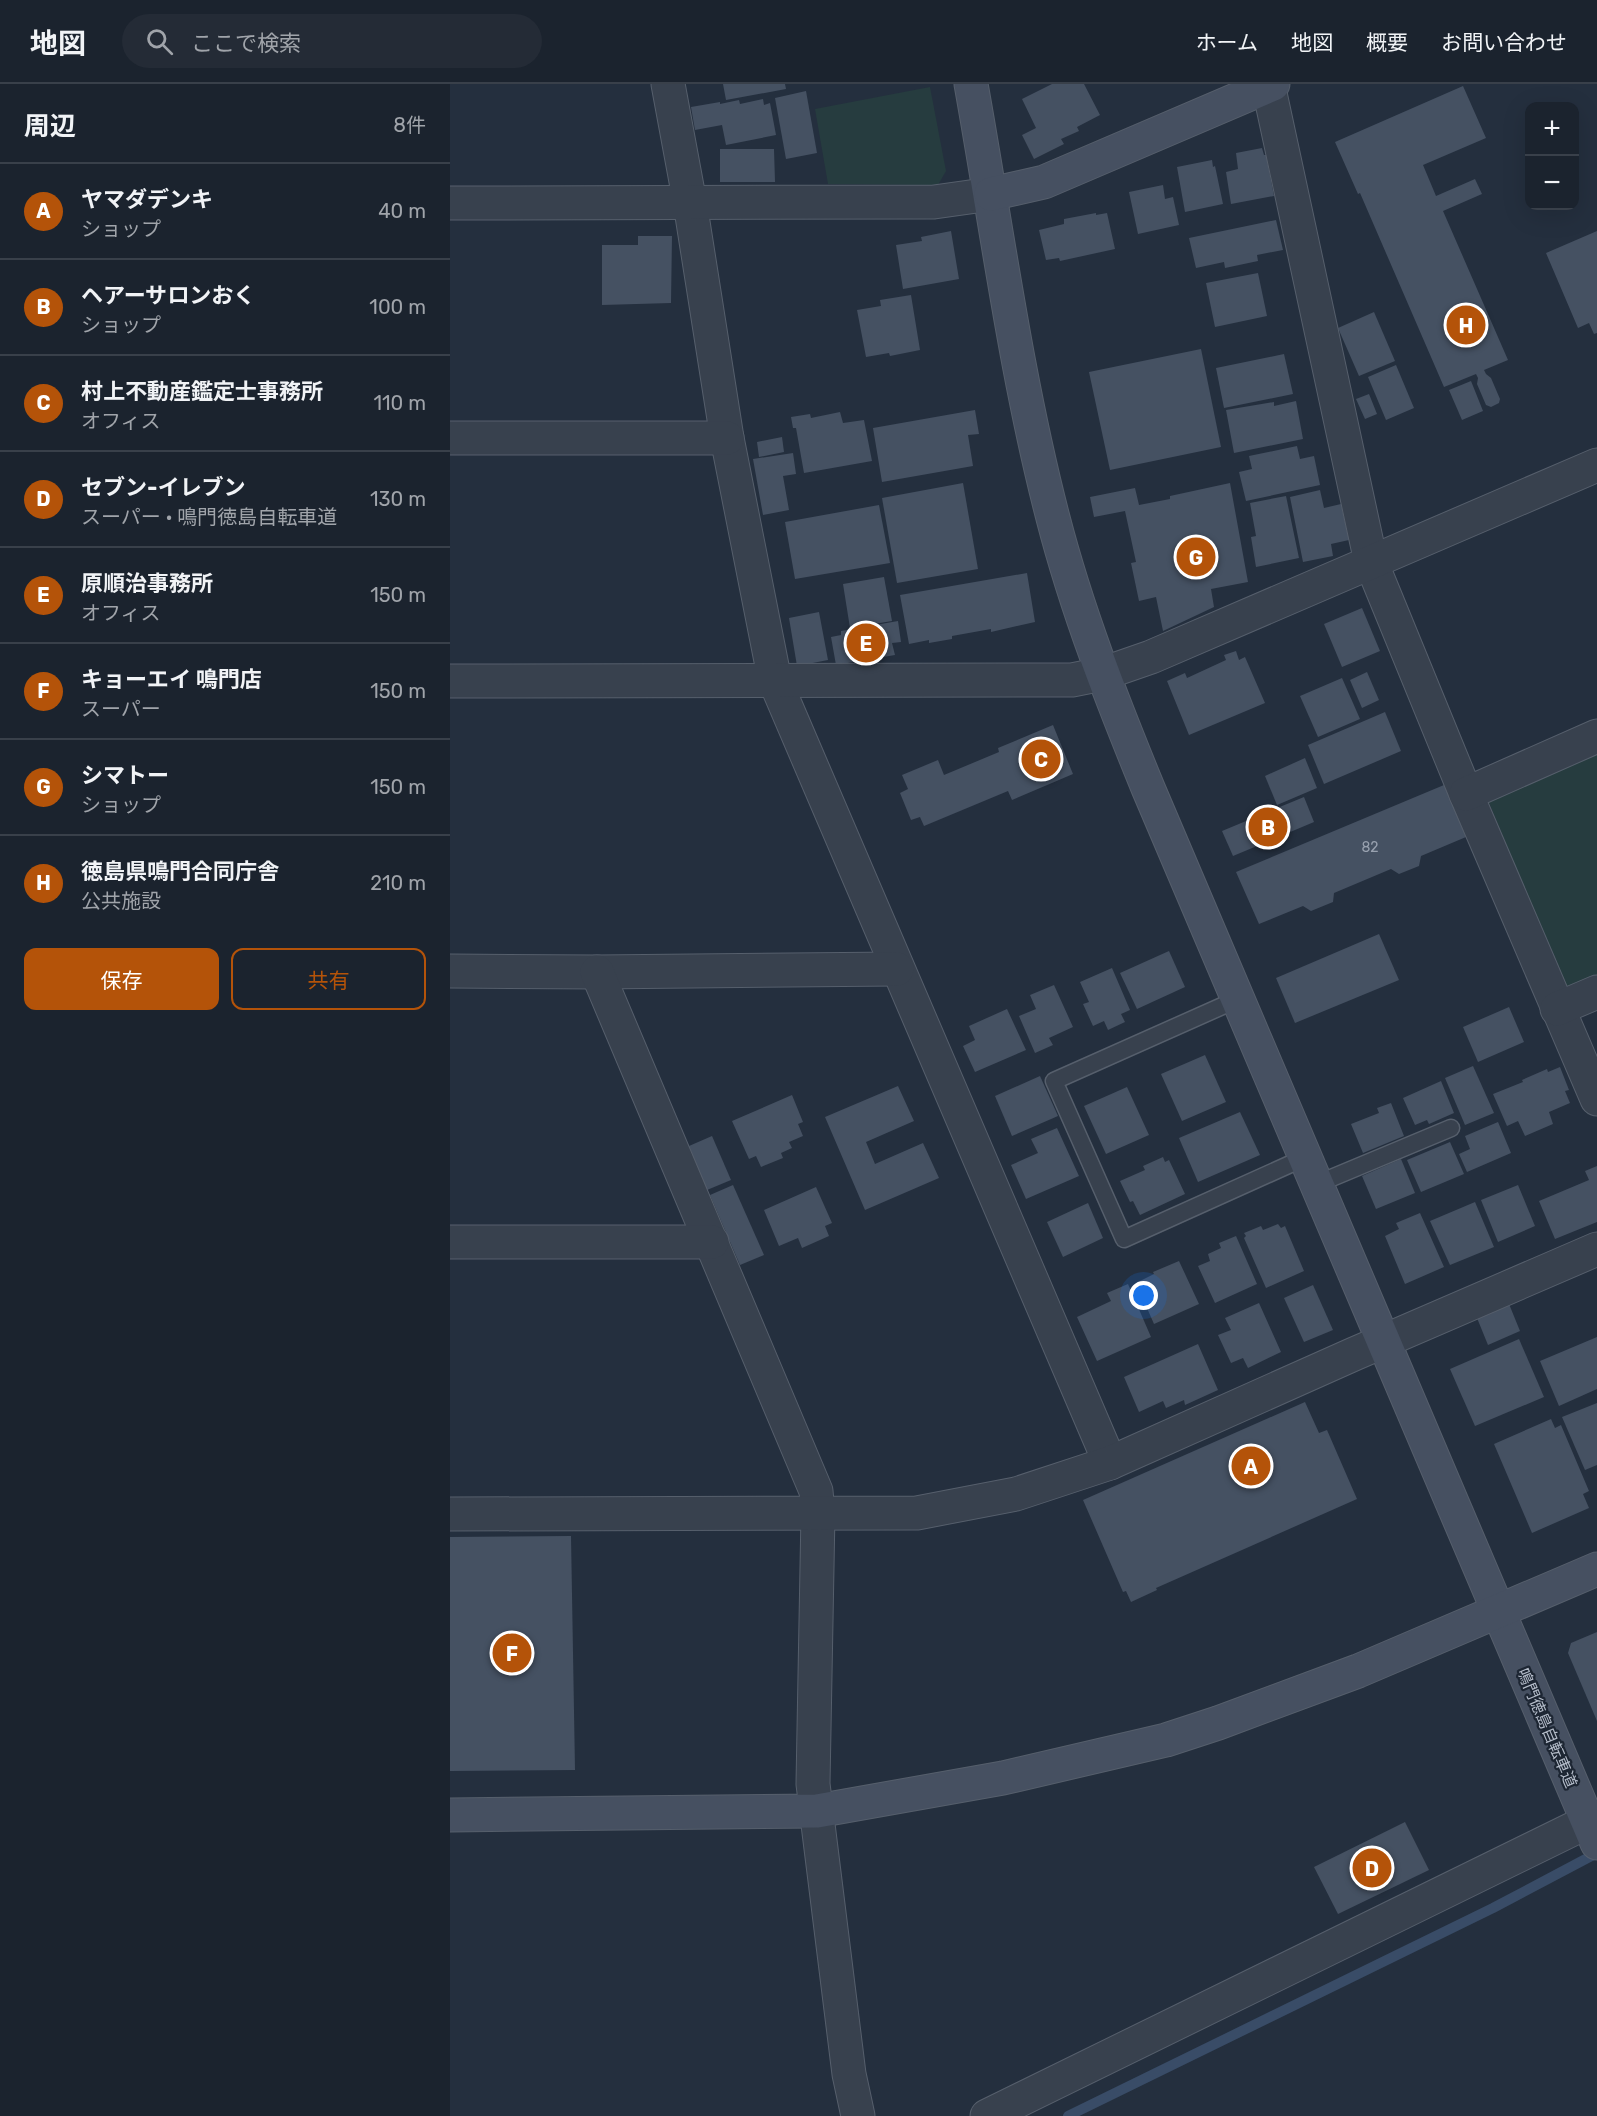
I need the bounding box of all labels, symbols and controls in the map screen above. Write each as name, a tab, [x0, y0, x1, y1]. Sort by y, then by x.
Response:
search box	[122, 14, 542, 68]
icon: search	[143, 25, 176, 58]
text: 地図	[30, 27, 86, 60]
text: ここで検索	[191, 30, 301, 57]
text: ホーム	[1196, 30, 1258, 55]
text: 地図	[1291, 30, 1333, 55]
text: 概要	[1366, 30, 1408, 55]
text: お問い合わせ	[1441, 30, 1567, 55]
map controls	[1525, 102, 1579, 210]
button: +	[1525, 102, 1579, 156]
text: 周辺	[24, 111, 76, 142]
text: 8件	[393, 113, 426, 137]
button: −	[1525, 156, 1579, 210]
text: ヤマダデンキ	[81, 186, 213, 213]
text: A	[36, 199, 51, 223]
text: 40 m	[378, 199, 426, 223]
text: ショップ	[81, 217, 161, 241]
text: ヘアーサロンおく	[81, 282, 255, 309]
text: B	[36, 295, 51, 319]
text: 100 m	[369, 295, 426, 319]
pin: H	[1446, 302, 1486, 348]
text: ショップ	[81, 313, 161, 337]
text: 村上不動産鑑定士事務所	[81, 378, 323, 405]
text: C	[36, 391, 51, 415]
text: 110 m	[374, 391, 426, 415]
text: オフィス	[81, 409, 161, 433]
text: セブン-イレブン	[81, 474, 246, 501]
text: D	[36, 487, 51, 511]
text: 130 m	[370, 487, 426, 511]
text: スーパー · 鳴門徳島自転車道	[81, 505, 337, 529]
pin: G	[1176, 534, 1216, 580]
text: 原順治事務所	[81, 570, 213, 597]
text: E	[37, 583, 50, 607]
text: 150 m	[370, 583, 426, 607]
text: オフィス	[81, 601, 161, 625]
pin: E	[846, 620, 886, 666]
text: キョーエイ 鳴門店	[81, 666, 262, 693]
text: F	[37, 679, 50, 703]
text: 150 m	[370, 679, 426, 703]
text: スーパー	[81, 697, 161, 721]
pin: C	[1022, 736, 1060, 782]
text: シマトー	[81, 762, 169, 789]
text: G	[36, 775, 51, 799]
text: 150 m	[370, 775, 426, 799]
text: ショップ	[81, 793, 161, 817]
pin: B	[1248, 804, 1288, 850]
house number: 82	[1361, 839, 1379, 856]
text: 徳島県鳴門合同庁舎	[81, 858, 279, 885]
text: H	[36, 871, 51, 895]
text: 210 m	[370, 871, 426, 895]
text: 公共施設	[81, 889, 161, 913]
button: 保存	[24, 948, 219, 1010]
button: 共有	[231, 948, 426, 1010]
your location	[1129, 1281, 1158, 1310]
pin: A	[1232, 1444, 1270, 1488]
pin: F	[492, 1630, 532, 1676]
street label: 鳴門徳島自転車道	[1513, 1665, 1581, 1791]
pin: D	[1352, 1846, 1392, 1890]

